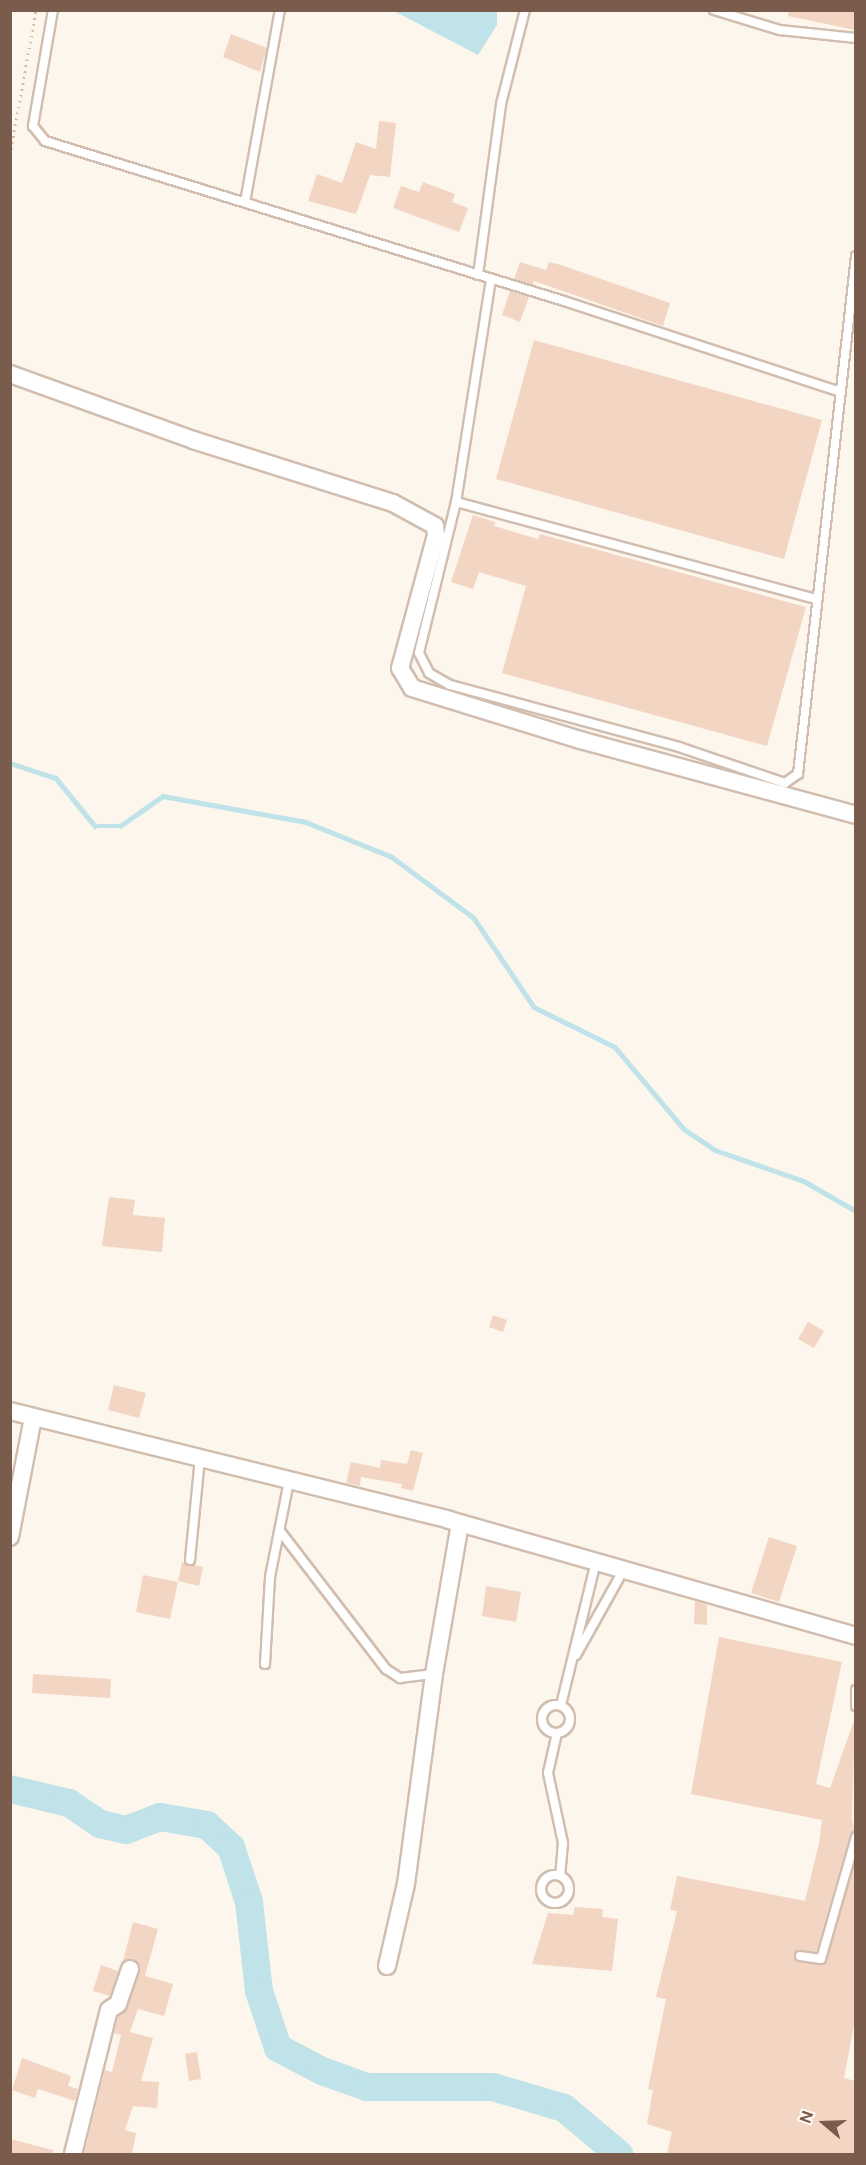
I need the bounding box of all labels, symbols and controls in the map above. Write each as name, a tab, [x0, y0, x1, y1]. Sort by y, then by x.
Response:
north arrow	[794, 2093, 854, 2153]
text: N	[795, 2108, 818, 2126]

